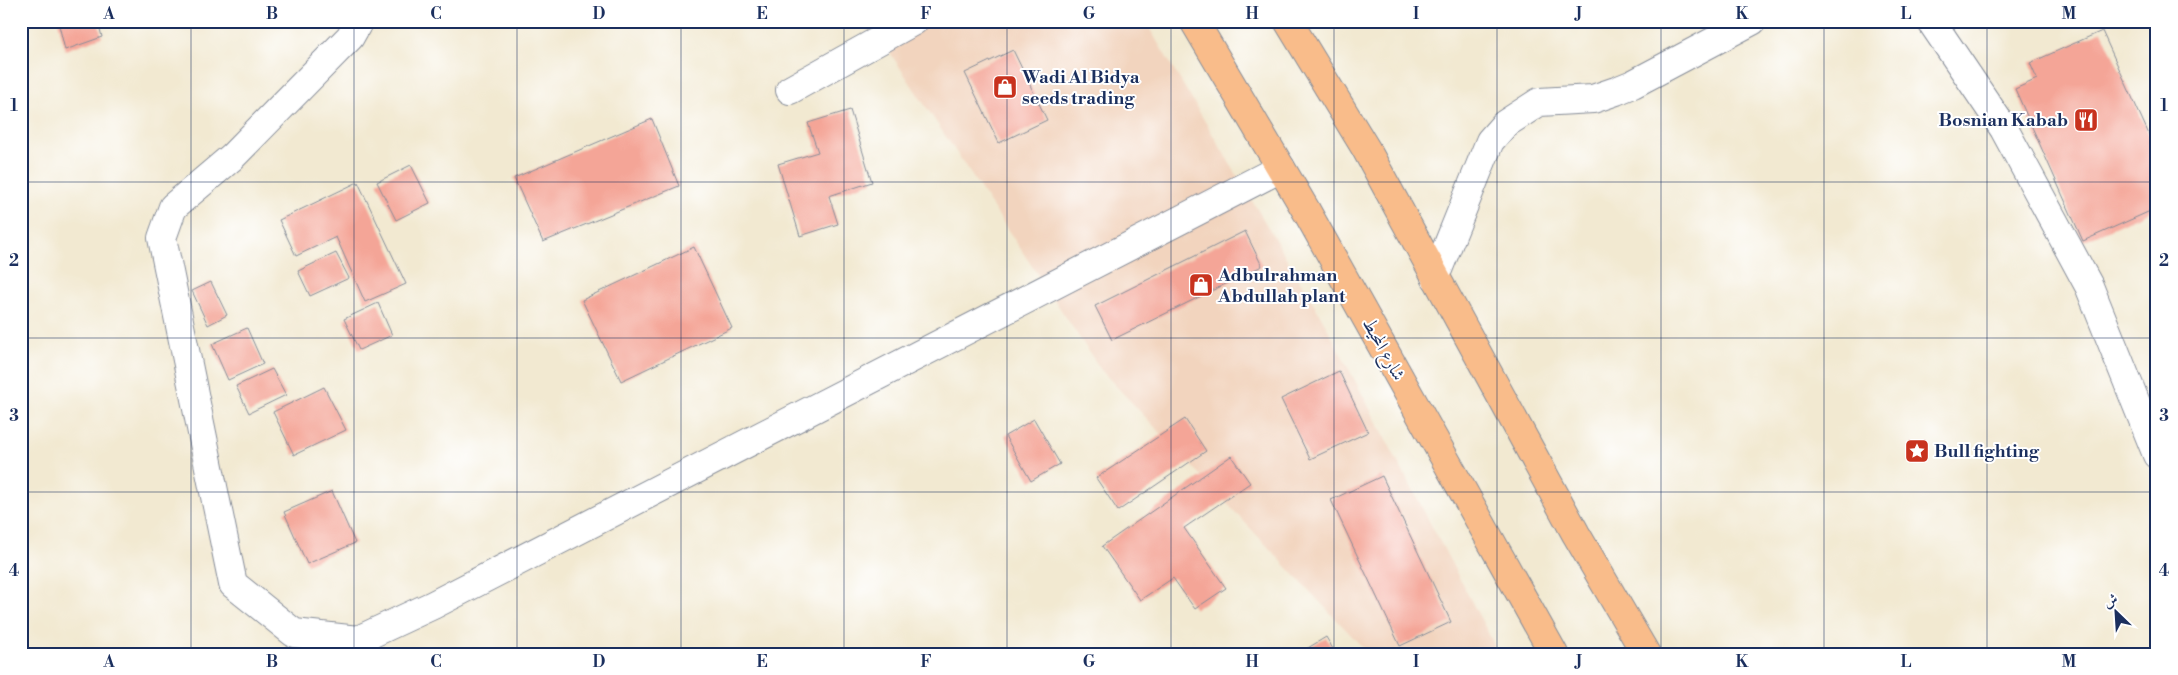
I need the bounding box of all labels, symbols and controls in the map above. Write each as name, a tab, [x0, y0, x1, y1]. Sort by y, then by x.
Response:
text: A	[102, 4, 115, 24]
text: B	[266, 4, 278, 24]
text: C	[430, 4, 442, 24]
text: D	[593, 4, 606, 24]
text: E	[756, 4, 768, 24]
text: F	[920, 4, 932, 24]
text: G	[1083, 4, 1096, 24]
text: H	[1245, 4, 1259, 24]
text: I	[1413, 4, 1419, 24]
text: J	[1574, 4, 1582, 24]
text: K	[1736, 4, 1750, 24]
text: L	[1901, 4, 1912, 24]
text: M	[2062, 4, 2077, 24]
place label: Wadi Al Bidya seeds trading	[1021, 66, 1140, 110]
shop icon: Wadi Al Bidya seeds trading	[992, 74, 1018, 100]
text: 1	[10, 96, 18, 116]
text: 1	[2160, 96, 2168, 116]
restaurant icon: Bosnian Kabab	[2073, 107, 2099, 133]
place label: Bosnian Kabab	[1939, 109, 2068, 132]
text: 2	[9, 251, 19, 271]
text: 2	[2159, 251, 2169, 271]
place label: Adbulrahman Abdullah plant	[1217, 264, 1346, 308]
shop icon: Adbulrahman Abdullah plant	[1188, 272, 1214, 298]
street label: شارع المحيط	[1354, 314, 1410, 386]
text: 3	[9, 406, 19, 426]
text: 3	[2159, 406, 2169, 426]
place icon: Bull fighting	[1904, 438, 1930, 464]
place label: Bull fighting	[1934, 440, 2040, 463]
text: 4	[9, 561, 20, 581]
text: 4	[2159, 561, 2170, 581]
north arrow	[2090, 588, 2140, 638]
text: ش	[2101, 590, 2121, 612]
text: A	[102, 652, 115, 672]
text: B	[266, 652, 278, 672]
text: C	[430, 652, 442, 672]
text: D	[593, 652, 606, 672]
text: E	[756, 652, 768, 672]
text: F	[920, 652, 932, 672]
text: G	[1083, 652, 1096, 672]
text: H	[1245, 652, 1259, 672]
text: I	[1413, 652, 1419, 672]
text: J	[1574, 652, 1582, 672]
text: K	[1736, 652, 1750, 672]
text: L	[1901, 652, 1912, 672]
text: M	[2062, 652, 2077, 672]

